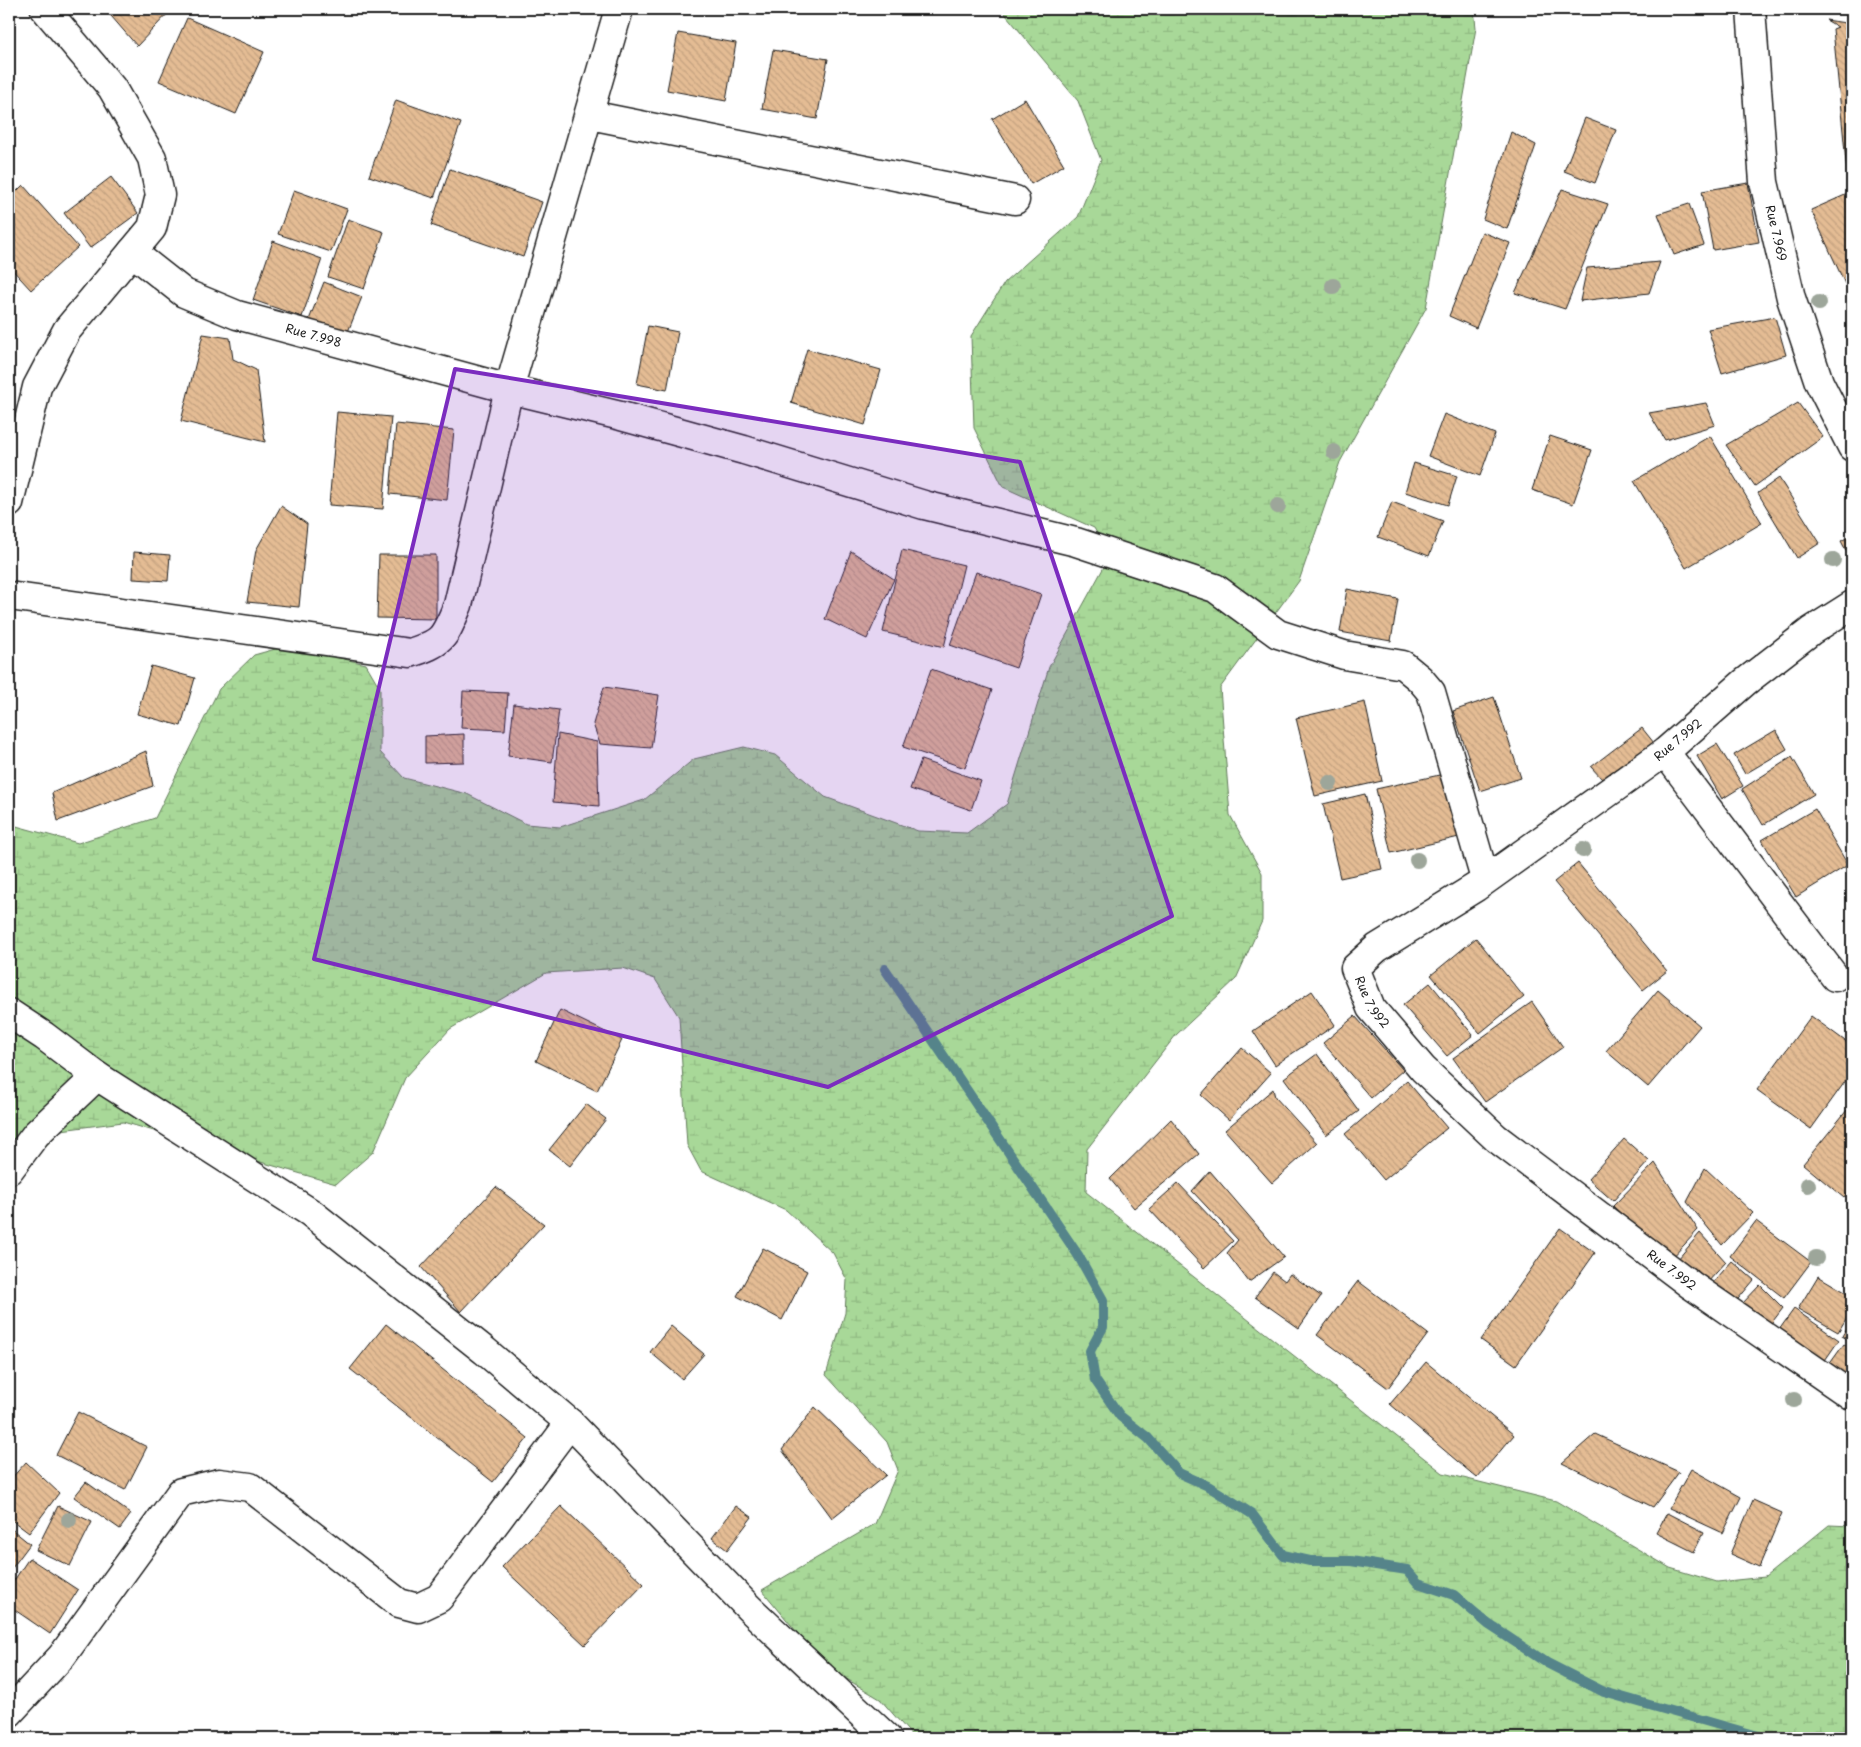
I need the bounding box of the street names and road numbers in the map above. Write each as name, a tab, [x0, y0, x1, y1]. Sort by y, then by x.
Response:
street label: Rue 7.969	[1762, 203, 1792, 263]
street label: Rue 7.998	[284, 319, 344, 351]
street label: Rue 7.992	[1649, 714, 1705, 765]
street label: Rue 7.992	[1351, 973, 1394, 1032]
street label: Rue 7.992	[1644, 1245, 1700, 1294]

